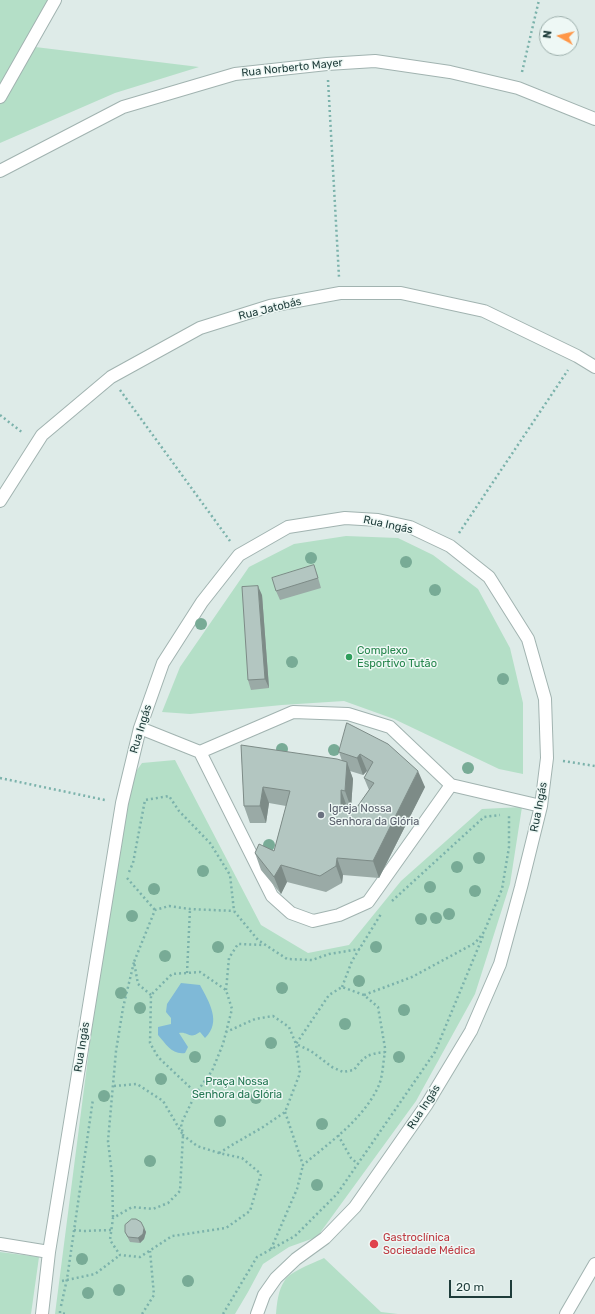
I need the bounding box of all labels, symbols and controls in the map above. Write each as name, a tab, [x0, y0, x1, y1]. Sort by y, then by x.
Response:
north arrow	[539, 16, 579, 56]
text: N	[541, 30, 555, 39]
street label: Rua Norberto Mayer	[241, 56, 343, 80]
street label: Rua Jatobás	[237, 295, 303, 323]
street label: Rua Ingás	[362, 513, 414, 537]
place label: Complexo Esportivo Tutão	[357, 644, 437, 670]
marker: Complexo Esportivo Tutão	[344, 652, 354, 662]
street label: Rua Ingás	[127, 703, 155, 755]
street label: Rua Ingás	[528, 781, 550, 833]
place label: Igreja Nossa Senhora da Glória	[329, 802, 419, 828]
marker: Igreja Nossa Senhora da Glória	[316, 810, 326, 820]
street label: Rua Ingás	[72, 1021, 92, 1073]
park label: Praça Nossa Senhora da Glória	[192, 1075, 282, 1101]
street label: Rua Ingás	[405, 1082, 443, 1132]
place label: Gastroclínica Sociedade Médica	[383, 1231, 475, 1257]
marker: Gastroclínica Sociedade Médica	[368, 1238, 380, 1250]
scale bar	[451, 1272, 514, 1298]
text: 20 m	[456, 1280, 484, 1294]

